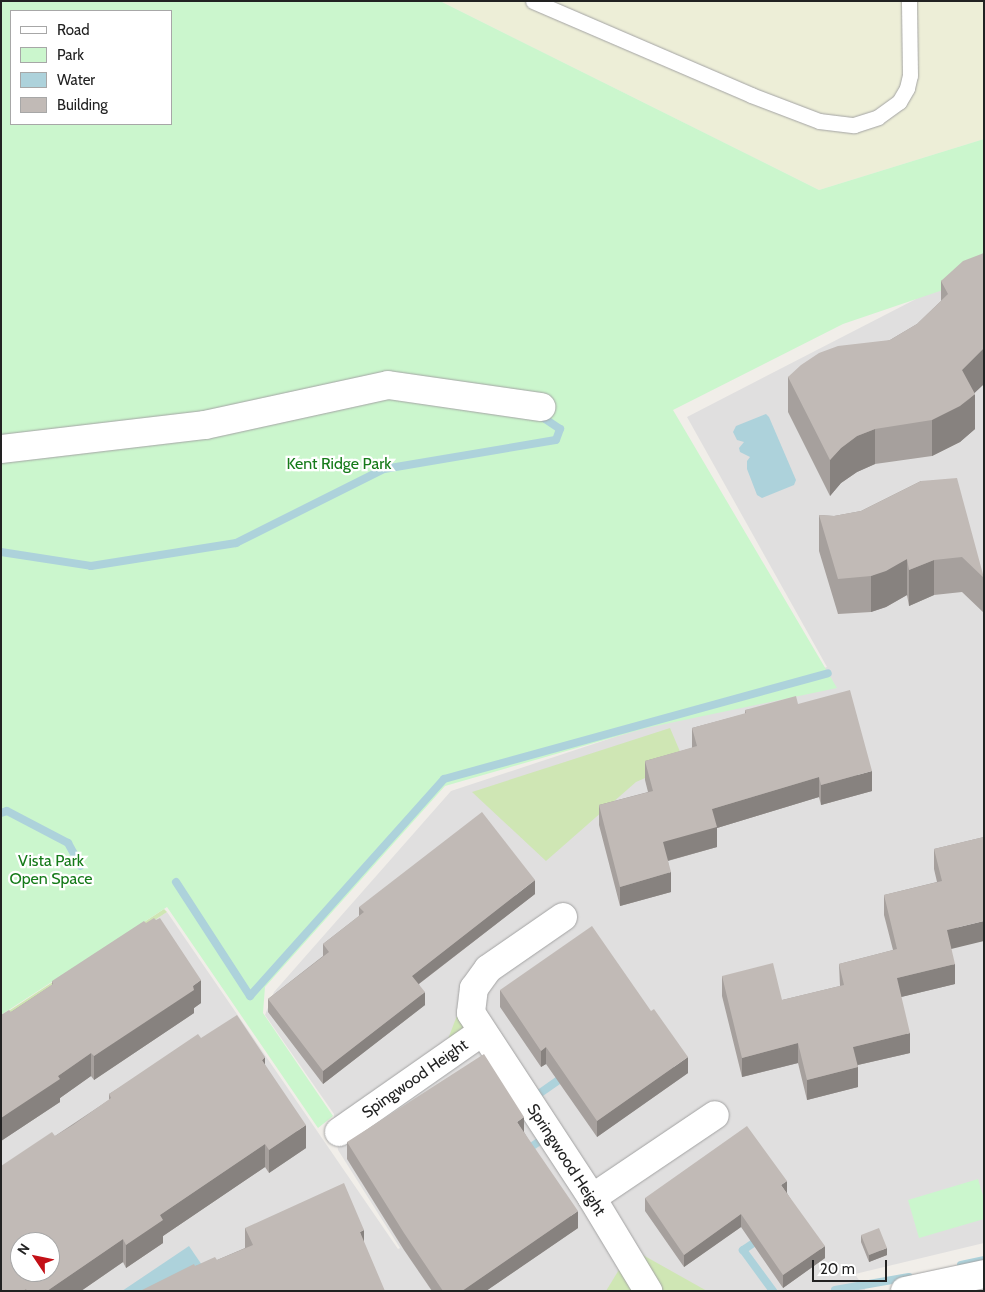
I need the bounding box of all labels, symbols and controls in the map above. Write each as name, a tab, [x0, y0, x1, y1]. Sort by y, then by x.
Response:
legend	[10, 10, 172, 125]
text: Road	[57, 21, 90, 39]
text: Park	[57, 46, 84, 64]
text: Water	[57, 71, 95, 89]
text: Building	[57, 96, 108, 114]
park label: Kent Ridge Park	[287, 454, 391, 474]
park label: Vista Park Open Space	[9, 851, 93, 889]
street label: Spingwood Height	[358, 1035, 472, 1123]
street label: Springwood Height	[523, 1100, 609, 1220]
north arrow	[10, 1232, 60, 1282]
text: N	[13, 1240, 34, 1258]
scale bar	[815, 1250, 890, 1282]
text: 20 m	[820, 1260, 855, 1278]

